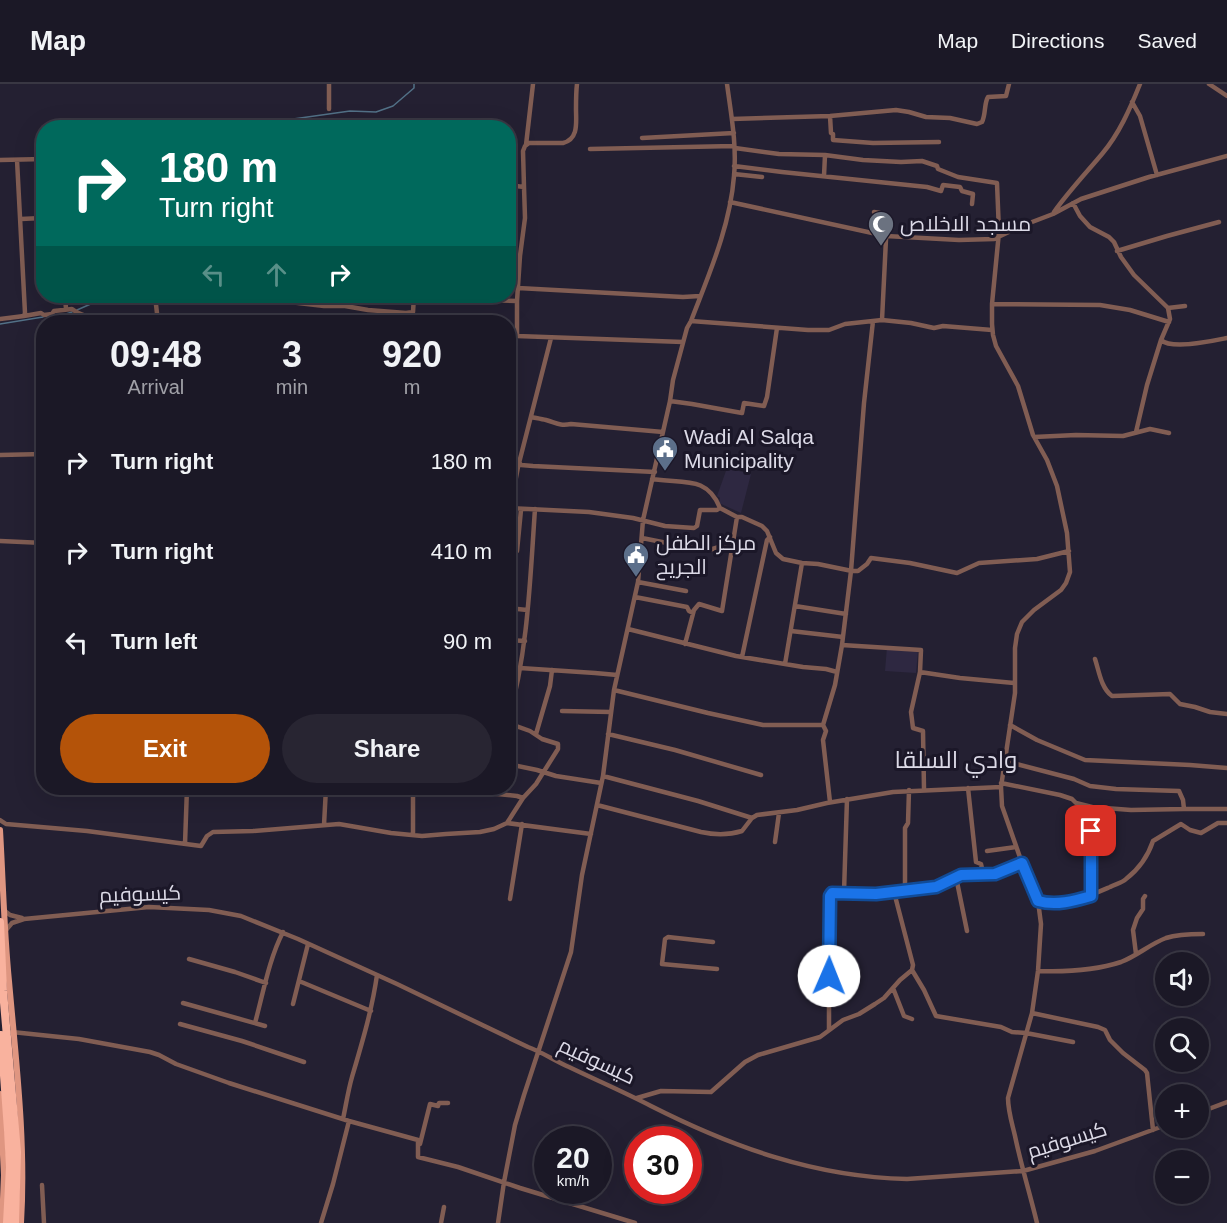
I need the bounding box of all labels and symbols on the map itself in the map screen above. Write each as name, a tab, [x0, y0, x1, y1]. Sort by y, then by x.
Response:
mosque icon: مسجد الاخلاص	[866, 209, 896, 247]
place label: مسجد الاخلاص	[900, 212, 1031, 237]
place label: Wadi Al Salqa Municipality	[684, 425, 814, 472]
public building icon: Wadi Al Salqa Municipality	[650, 434, 680, 472]
place label: مركز الطفل الجريح	[656, 531, 756, 581]
public building icon: مركز الطفل الجريح	[621, 540, 651, 578]
district label: وادي السلقا	[895, 746, 1017, 778]
pin	[1065, 805, 1116, 856]
street label: كيسوفيم	[98, 881, 182, 909]
position arrow	[797, 944, 861, 1008]
street label: كيسوفيم	[554, 1033, 639, 1091]
street label: كيسوفيم	[1024, 1116, 1110, 1165]
speed limit sign: 30	[624, 1126, 702, 1204]

